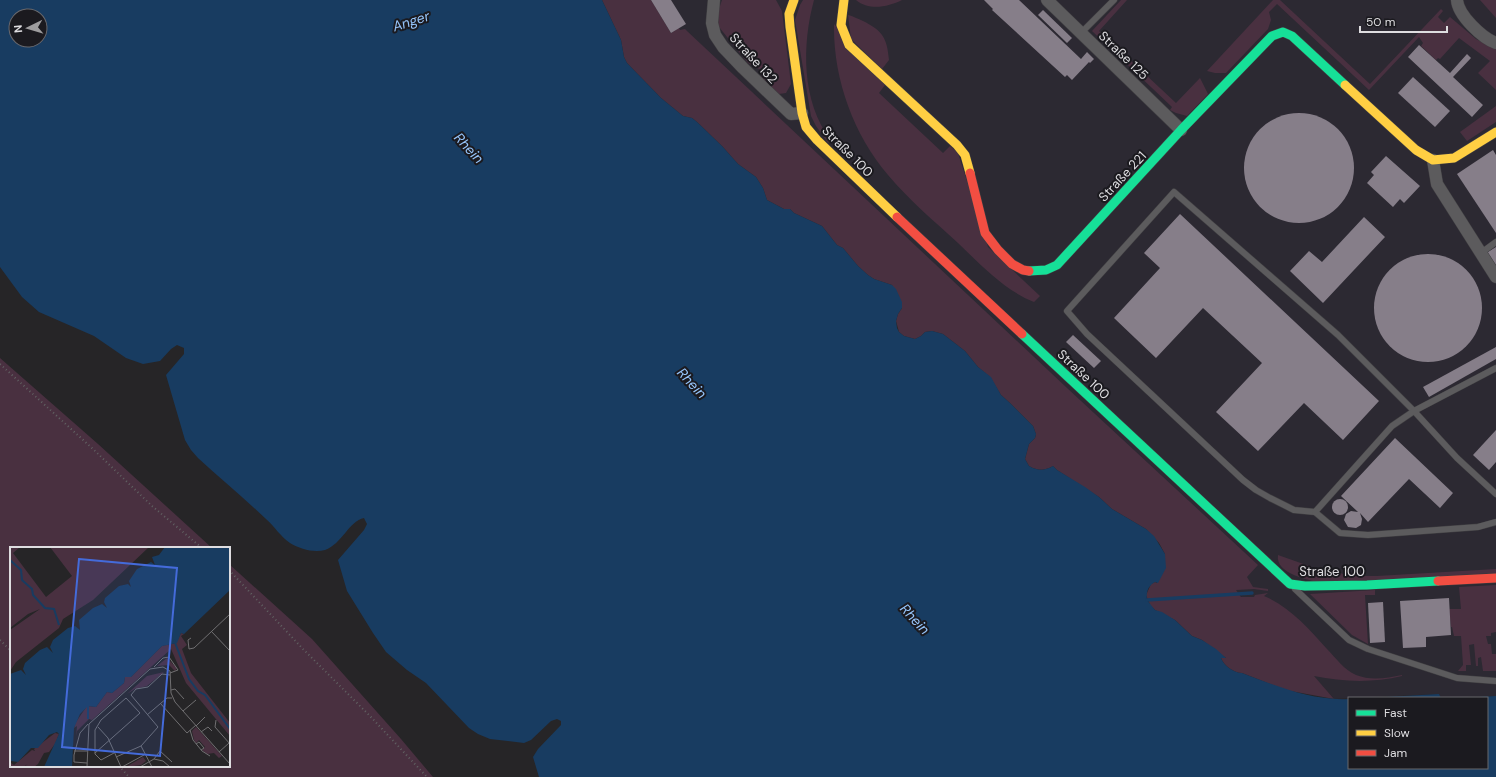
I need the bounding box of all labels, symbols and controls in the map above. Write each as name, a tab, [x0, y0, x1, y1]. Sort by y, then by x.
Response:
water label: Anger	[389, 6, 433, 36]
north arrow	[8, 8, 48, 48]
scale bar	[1360, 8, 1447, 34]
text: 50 m	[1366, 14, 1395, 30]
text: N	[11, 24, 25, 33]
street label: Straße 125	[1095, 27, 1152, 83]
street label: Straße 132	[726, 30, 781, 87]
street label: Straße 100	[818, 122, 877, 181]
water label: Rhein	[450, 129, 488, 167]
street label: Straße 221	[1095, 148, 1150, 205]
street label: Straße 100	[1054, 346, 1114, 403]
water label: Rhein	[673, 364, 711, 402]
inset map	[10, 547, 230, 767]
street label: Straße 100	[1299, 563, 1365, 580]
water label: Rhein	[896, 600, 934, 638]
legend	[1348, 697, 1488, 769]
text: Fast	[1384, 705, 1407, 721]
text: Slow	[1384, 725, 1410, 741]
text: Jam	[1384, 745, 1407, 761]

